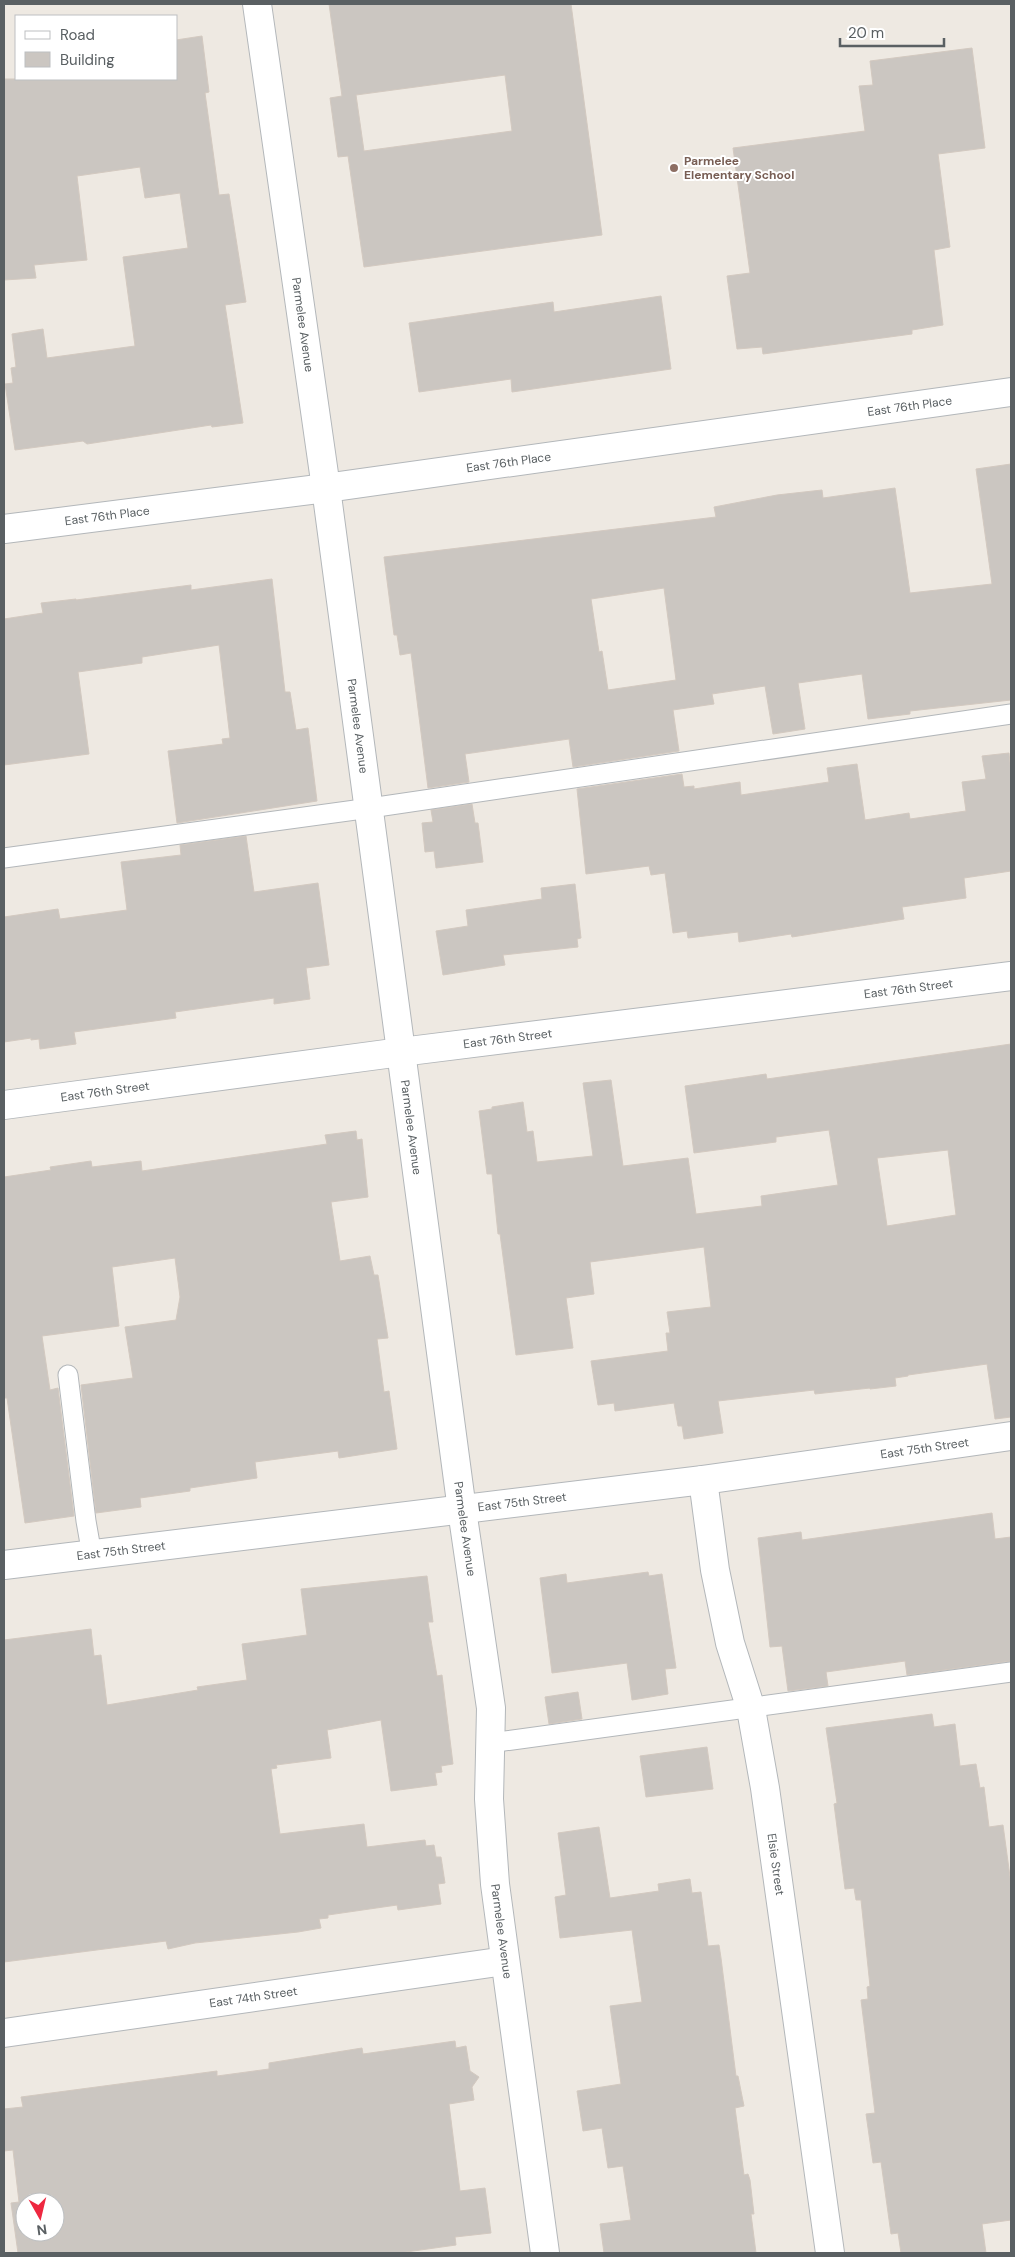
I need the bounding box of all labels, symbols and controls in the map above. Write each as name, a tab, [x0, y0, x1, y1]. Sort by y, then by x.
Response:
legend	[15, 15, 178, 80]
scale bar	[840, 15, 944, 47]
text: 20 m	[848, 23, 884, 43]
text: Road	[60, 25, 95, 45]
text: Building	[60, 50, 115, 70]
place label: Parmelee Elementary School	[684, 153, 794, 183]
marker: Parmelee Elementary School	[668, 162, 680, 174]
street label: Parmelee Avenue	[288, 276, 317, 373]
street label: East 76th Place	[866, 392, 953, 420]
street label: East 76th Place	[465, 449, 552, 476]
street label: East 76th Place	[64, 503, 151, 529]
street label: Parmelee Avenue	[343, 678, 372, 775]
street label: East 76th Street	[863, 975, 954, 1002]
street label: East 76th Street	[462, 1025, 553, 1052]
street label: East 76th Street	[60, 1078, 151, 1105]
street label: Parmelee Avenue	[397, 1079, 425, 1176]
street label: East 75th Street	[879, 1434, 970, 1463]
street label: Parmelee Avenue	[450, 1481, 480, 1578]
street label: East 75th Street	[477, 1489, 568, 1515]
street label: East 75th Street	[76, 1537, 167, 1564]
street label: Elsie Street	[763, 1832, 788, 1897]
street label: Parmelee Avenue	[487, 1883, 516, 1980]
street label: East 74th Street	[208, 1983, 299, 2011]
north arrow	[15, 2192, 65, 2242]
text: N	[35, 2220, 48, 2239]

